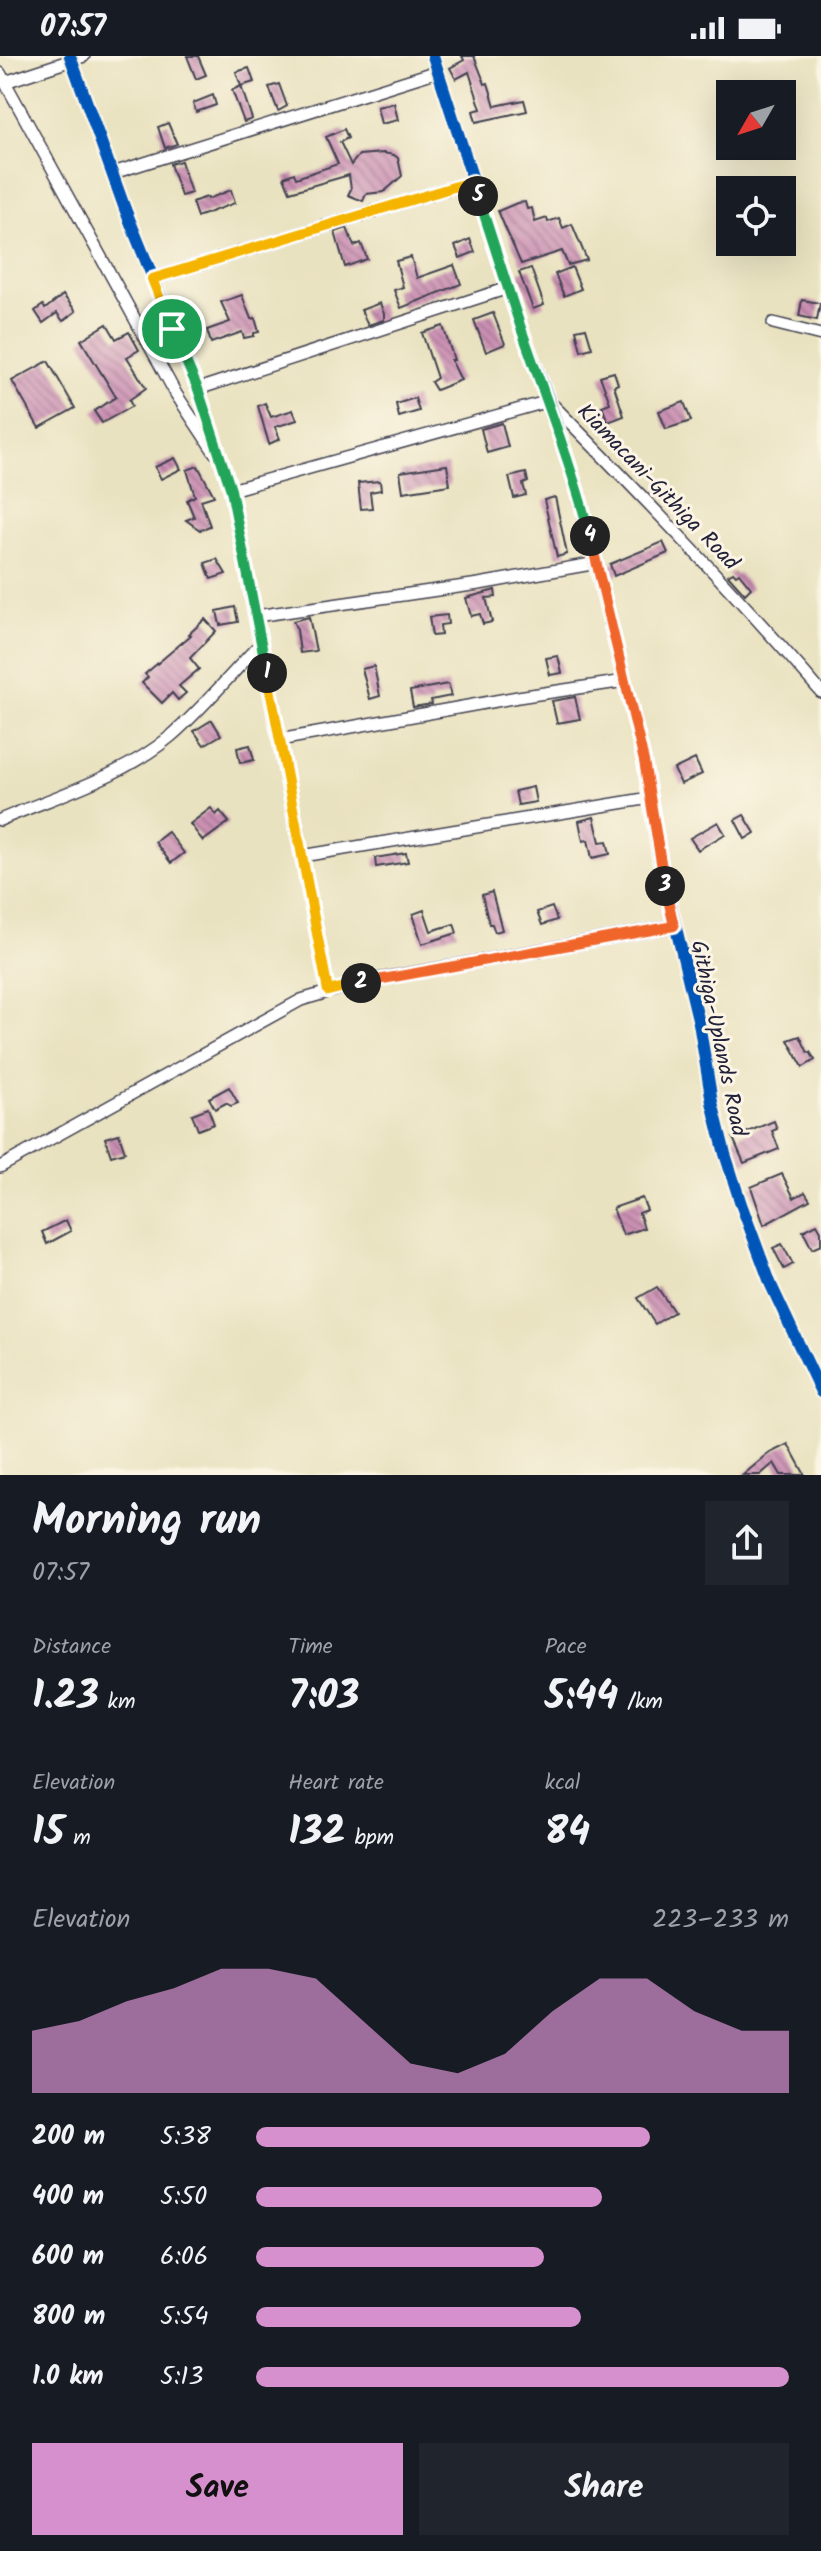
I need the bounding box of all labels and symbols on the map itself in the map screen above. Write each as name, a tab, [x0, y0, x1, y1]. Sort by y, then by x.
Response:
north arrow	[716, 80, 796, 160]
pin: 5	[458, 176, 498, 216]
pin	[138, 295, 206, 363]
street label: Kiamacani-Githiga Road	[568, 396, 747, 580]
pin: 4	[570, 516, 610, 556]
pin: 1	[247, 653, 287, 693]
pin: 3	[645, 866, 685, 906]
street label: Githiga-Uplands Road	[680, 937, 756, 1141]
pin: 2	[341, 963, 381, 1003]

